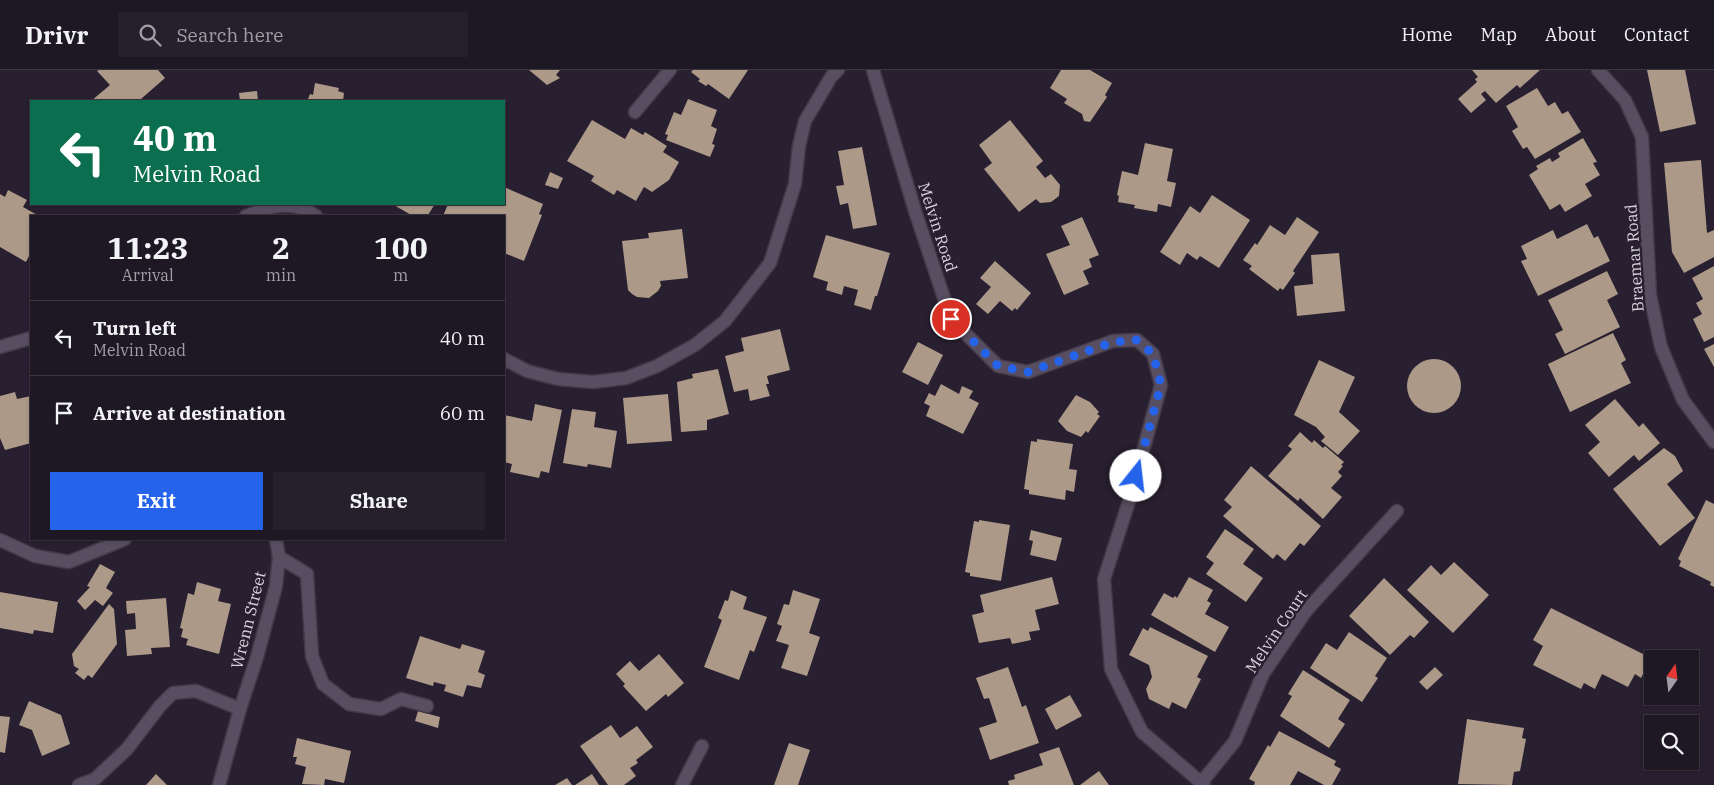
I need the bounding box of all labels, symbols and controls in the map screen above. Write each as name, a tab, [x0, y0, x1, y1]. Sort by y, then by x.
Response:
search box	[118, 12, 468, 57]
text: Drivr	[25, 19, 88, 51]
icon: search	[136, 21, 164, 49]
text: Search here	[176, 23, 283, 47]
text: Home	[1401, 23, 1453, 46]
text: Map	[1481, 23, 1517, 46]
text: About	[1545, 23, 1596, 46]
text: Contact	[1624, 23, 1689, 46]
text: 40 m	[133, 115, 217, 161]
icon: left	[50, 120, 115, 185]
text: Melvin Road	[133, 159, 261, 188]
street label: Melvin Road	[914, 180, 962, 275]
street label: Braemar Road	[1620, 203, 1648, 313]
text: 11:23	[107, 228, 188, 267]
text: 2	[272, 228, 290, 267]
text: 100	[374, 228, 428, 267]
text: Arrival	[122, 265, 174, 285]
text: min	[266, 265, 296, 285]
text: m	[393, 265, 408, 285]
pin	[930, 298, 972, 340]
icon: arrive	[937, 305, 965, 333]
text: Turn left	[93, 316, 176, 340]
icon: left	[50, 324, 78, 352]
text: 40 m	[440, 326, 485, 350]
text: Melvin Road	[93, 340, 186, 360]
icon: arrive	[50, 399, 78, 427]
text: Arrive at destination	[93, 401, 286, 425]
text: 60 m	[440, 401, 485, 425]
position arrow	[1109, 449, 1161, 501]
button: Exit	[50, 472, 263, 530]
button: Share	[273, 472, 485, 530]
street label: Wrenn Street	[226, 569, 270, 671]
street label: Melvin Court	[1241, 585, 1312, 677]
north arrow	[1644, 650, 1699, 705]
map controls	[1644, 650, 1699, 770]
button: search	[1644, 715, 1699, 770]

